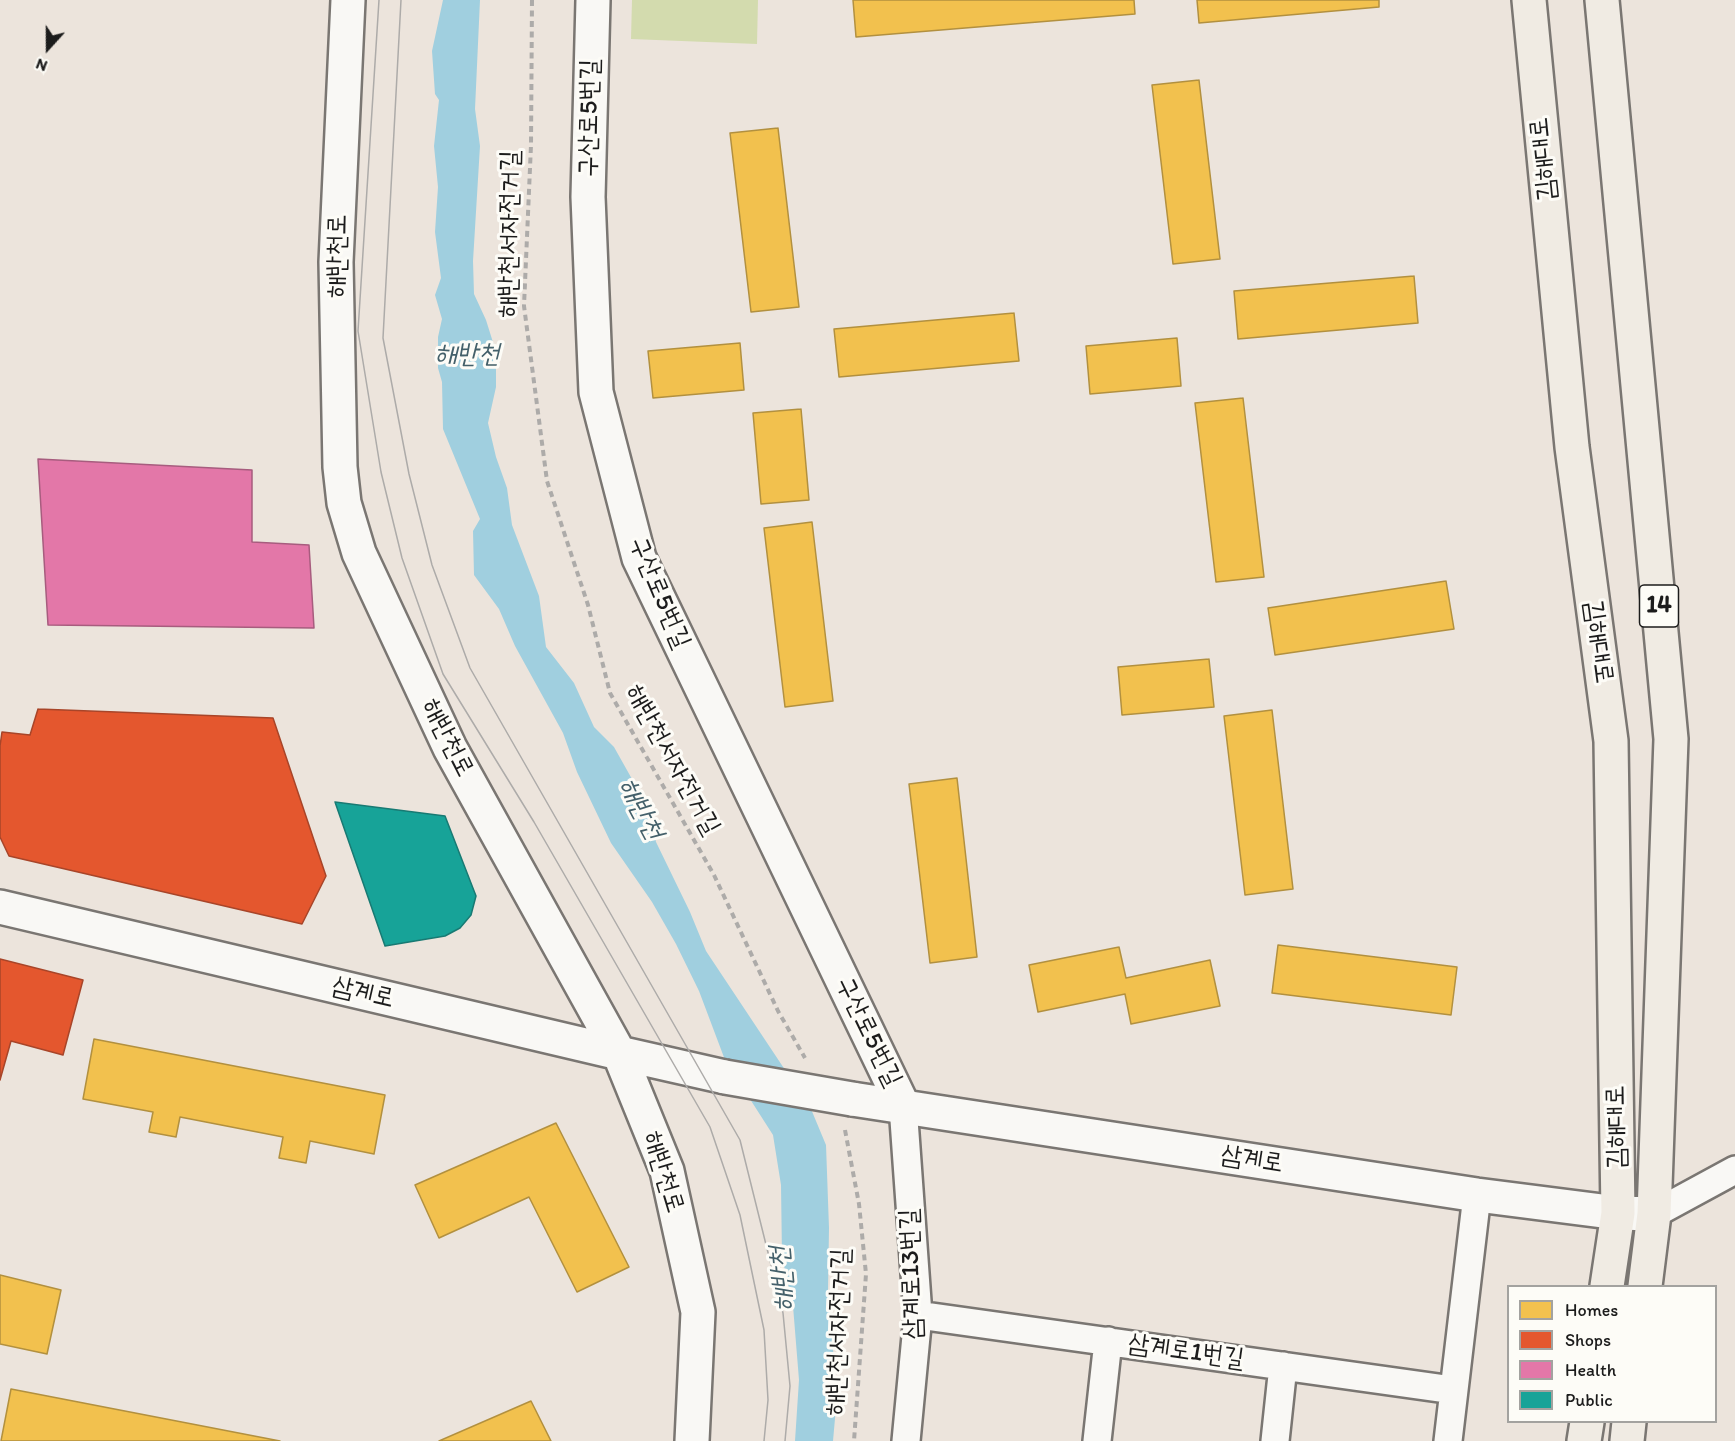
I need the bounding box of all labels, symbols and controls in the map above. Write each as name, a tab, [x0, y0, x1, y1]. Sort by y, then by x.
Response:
north arrow	[18, 18, 78, 78]
text: N	[33, 54, 50, 76]
street label: 구산로5번길	[573, 59, 607, 177]
street label: 김해대로	[1524, 116, 1564, 202]
street label: 해반천서자전거길	[493, 150, 527, 318]
street label: 해반천로	[322, 214, 354, 298]
water label: 해반천	[434, 339, 500, 371]
street label: 구산로5번길	[622, 532, 696, 654]
road number: 14	[1640, 585, 1678, 627]
street label: 김해대로	[1577, 598, 1619, 686]
street label: 해반천서자전거길	[618, 679, 726, 841]
street label: 해반천로	[414, 694, 480, 782]
water label: 해반천	[610, 773, 670, 845]
street label: 삼계로	[329, 971, 397, 1015]
street label: 구산로5번길	[828, 972, 908, 1092]
street label: 김해대로	[1601, 1085, 1633, 1169]
street label: 해반천로	[636, 1127, 690, 1217]
street label: 삼계로	[1219, 1140, 1285, 1180]
street label: 삼계로13번길	[894, 1208, 930, 1340]
water label: 해반천	[764, 1245, 802, 1313]
street label: 해반천서자전거길	[820, 1248, 858, 1416]
legend	[1507, 1285, 1717, 1423]
text: Homes	[1565, 1299, 1618, 1321]
street label: 삼계로1번길	[1126, 1328, 1246, 1376]
text: Shops	[1565, 1329, 1611, 1351]
text: Health	[1565, 1359, 1616, 1381]
text: Public	[1565, 1389, 1613, 1411]

